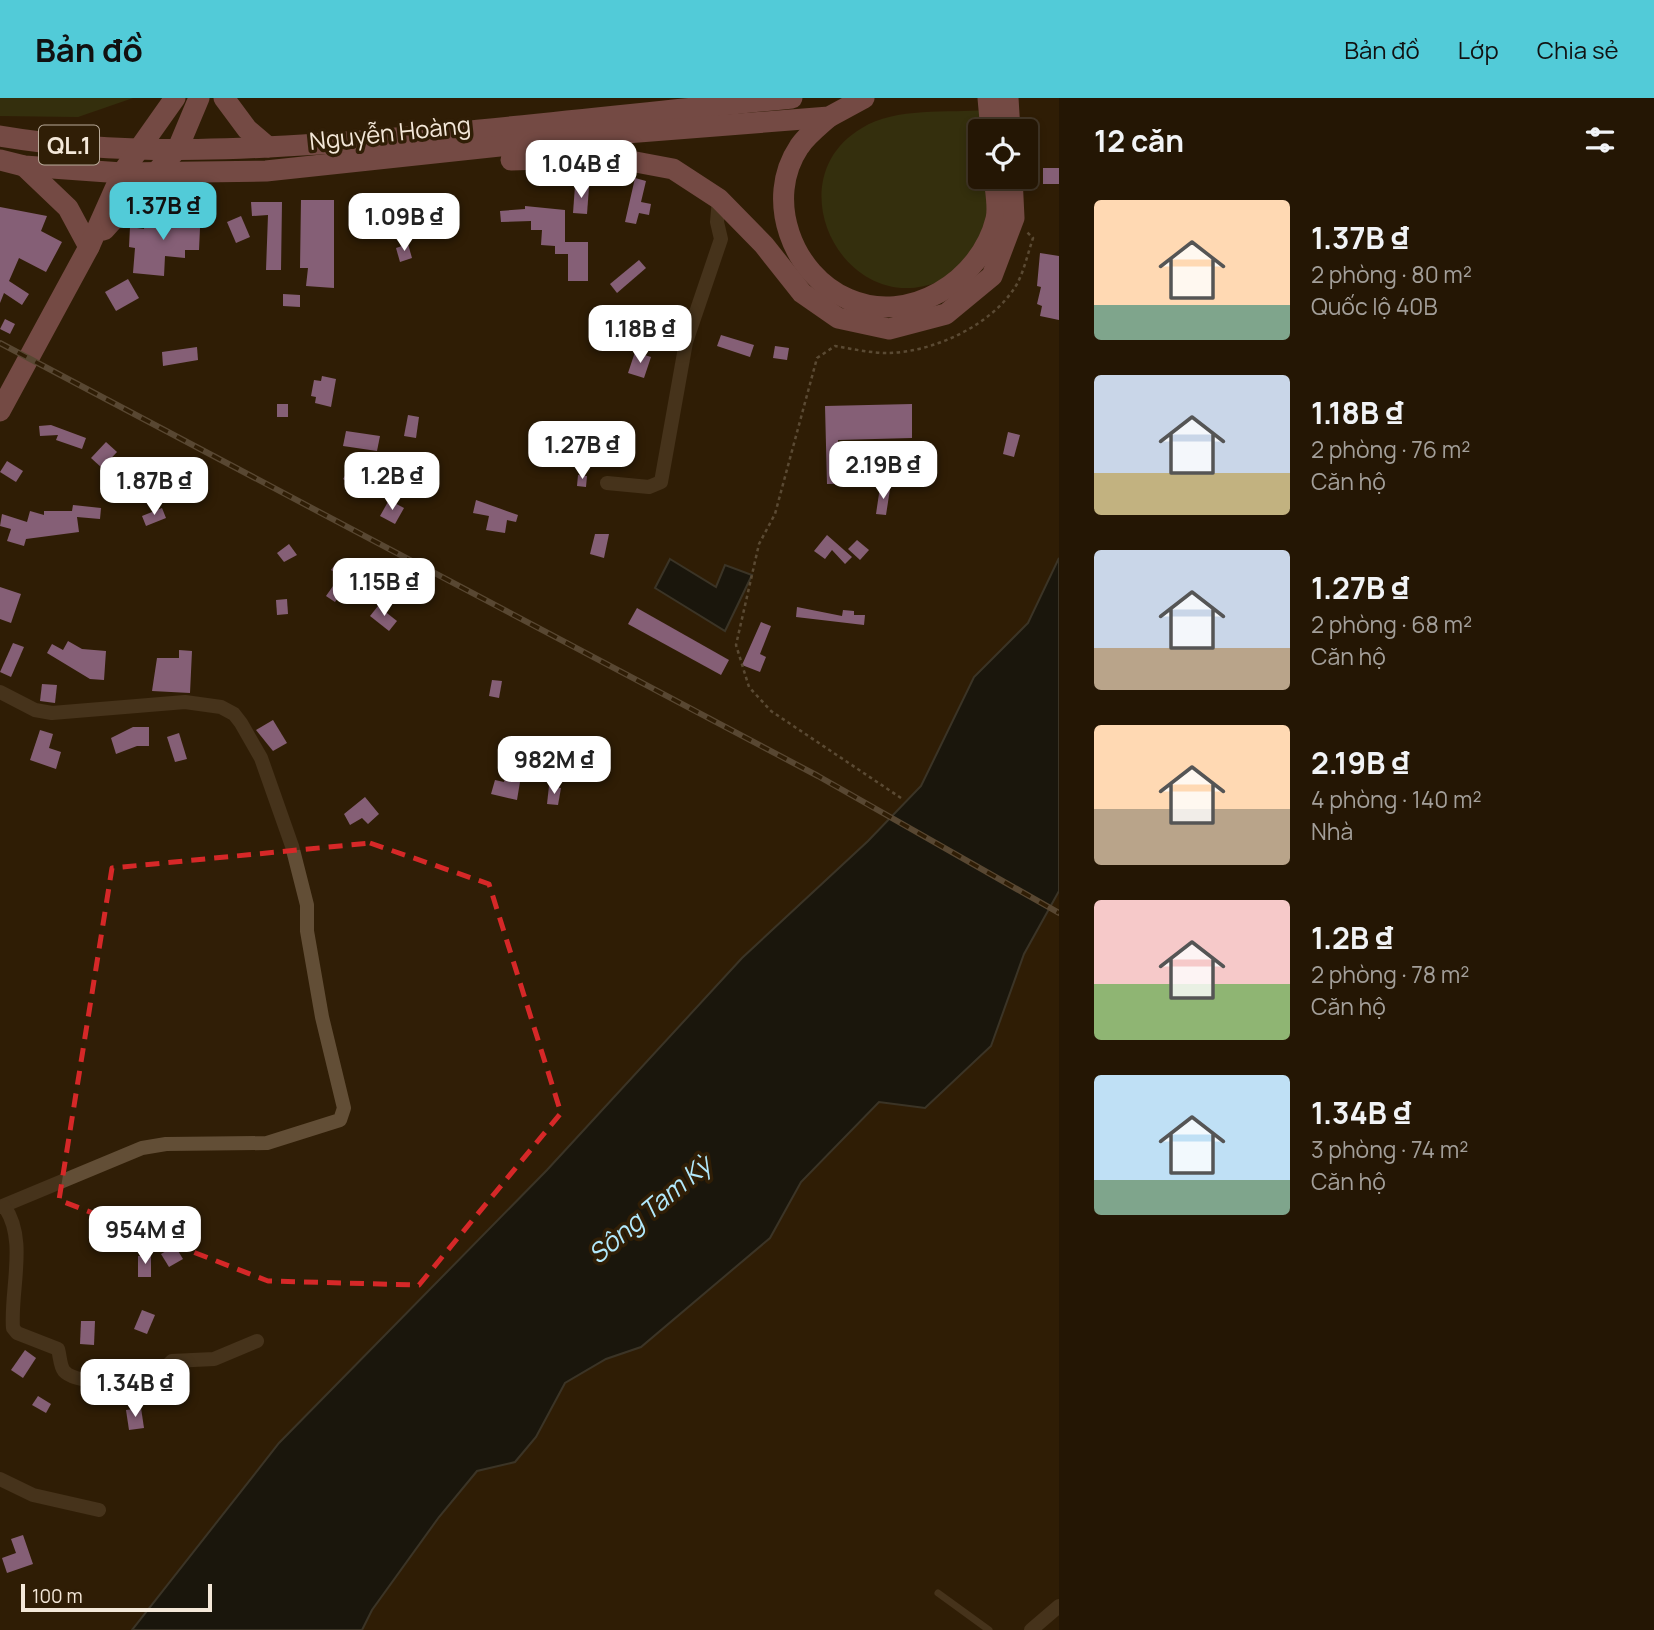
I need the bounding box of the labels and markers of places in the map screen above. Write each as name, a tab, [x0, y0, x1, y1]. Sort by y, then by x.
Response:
pin: 1.04B ₫	[516, 140, 646, 200]
pin: 1.37B ₫	[98, 183, 228, 242]
pin: 1.09B ₫	[339, 194, 469, 253]
pin: 1.18B ₫	[575, 306, 705, 365]
pin: 1.27B ₫	[517, 422, 647, 481]
pin: 2.19B ₫	[818, 442, 948, 501]
pin: 1.2B ₫	[335, 452, 449, 512]
pin: 1.87B ₫	[89, 458, 219, 517]
pin: 1.15B ₫	[319, 559, 449, 618]
pin: 982M ₫	[497, 736, 611, 796]
pin: 954M ₫	[88, 1206, 202, 1266]
pin: 1.34B ₫	[70, 1360, 200, 1419]

